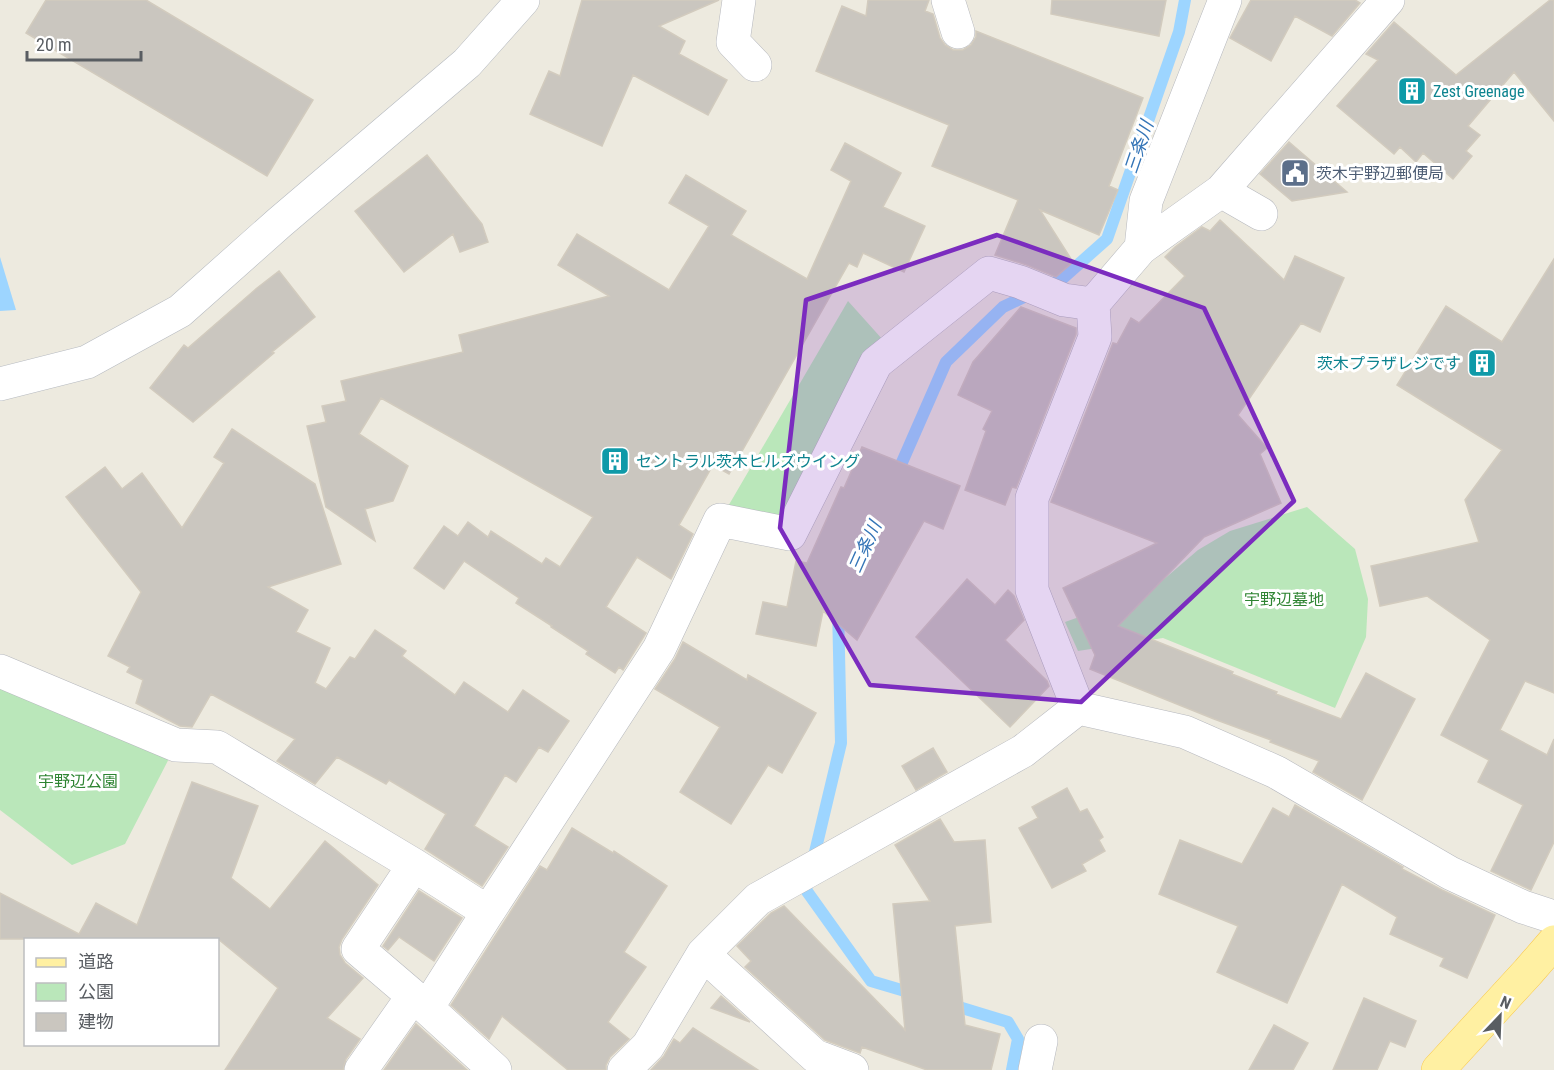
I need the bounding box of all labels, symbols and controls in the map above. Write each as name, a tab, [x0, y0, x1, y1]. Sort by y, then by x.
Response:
scale bar	[27, 24, 141, 62]
text: 20 m	[36, 34, 71, 55]
building icon: Zest Greenage	[1396, 75, 1428, 107]
place label: Zest Greenage	[1433, 82, 1524, 101]
water label: 三条川	[1120, 116, 1158, 176]
public building icon: 茨木宇野辺郵便局	[1279, 157, 1311, 189]
place label: 茨木宇野辺郵便局	[1316, 164, 1444, 183]
building icon: 茨木プラザレジです	[1466, 347, 1498, 379]
place label: 茨木プラザレジです	[1317, 354, 1461, 373]
building icon: セントラル茨木ヒルズウイング	[599, 445, 631, 477]
place label: セントラル茨木ヒルズウイング	[636, 452, 860, 471]
water label: 三条川	[844, 516, 886, 576]
park label: 宇野辺墓地	[1244, 590, 1324, 609]
park label: 宇野辺公園	[38, 772, 118, 791]
legend	[24, 938, 219, 1046]
text: 道路	[78, 951, 114, 972]
text: 公園	[78, 981, 114, 1002]
north arrow	[1470, 986, 1530, 1046]
text: N	[1497, 992, 1514, 1013]
text: 建物	[78, 1011, 114, 1032]

